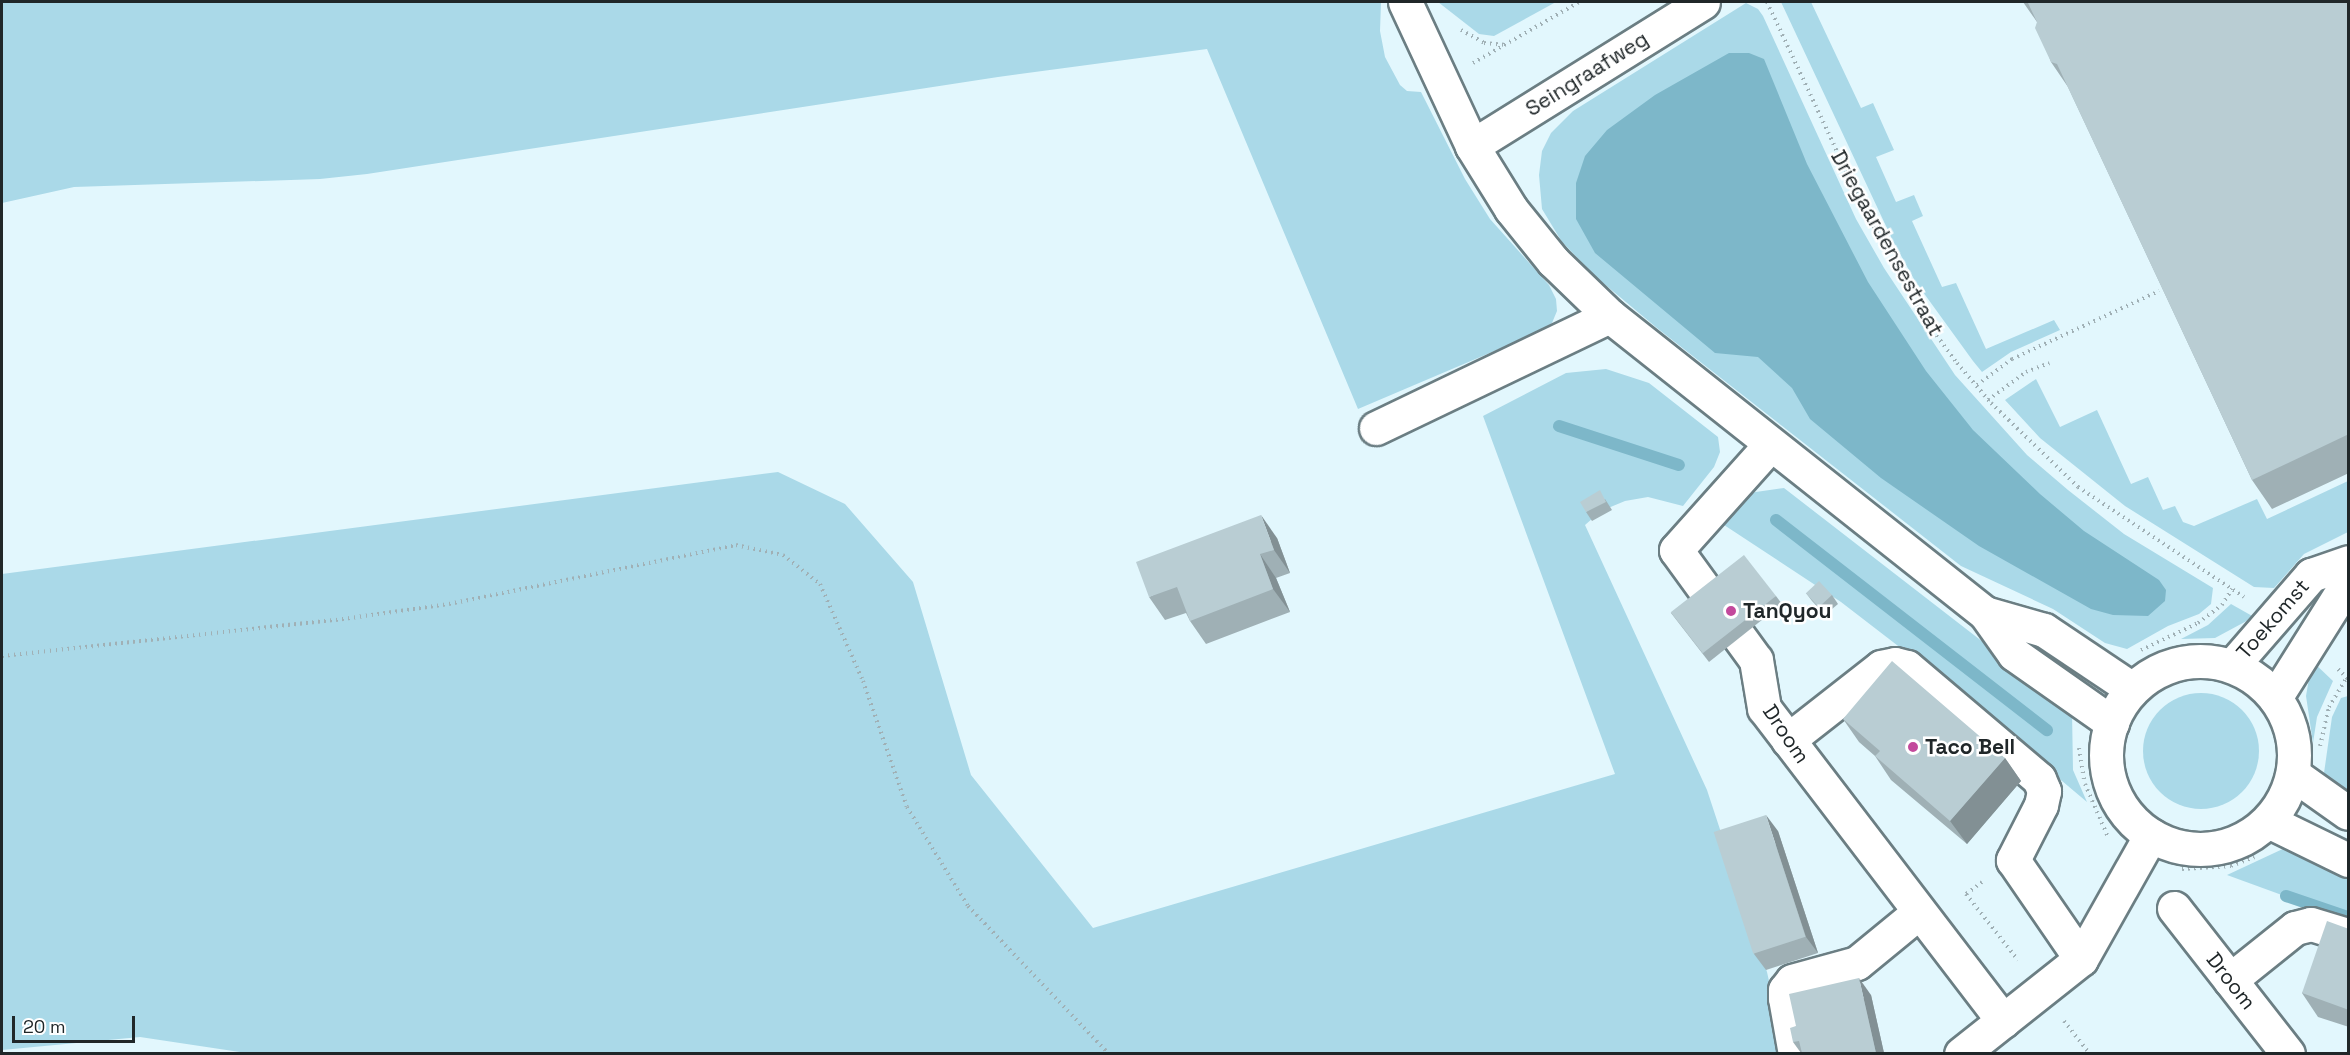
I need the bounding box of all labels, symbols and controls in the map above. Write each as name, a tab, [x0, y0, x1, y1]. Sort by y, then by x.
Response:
street label: Seingraafweg	[1521, 26, 1653, 122]
street label: Driegaardensestraat	[1826, 146, 1948, 340]
street label: Toekomst	[2231, 574, 2315, 664]
place label: TanQyou	[1743, 598, 1832, 624]
marker: TanQyou	[1724, 604, 1738, 618]
street label: Droom	[1757, 700, 1815, 768]
place label: Taco Bell	[1925, 734, 2015, 760]
marker: Taco Bell	[1906, 740, 1920, 754]
street label: Droom	[2201, 947, 2261, 1015]
scale bar	[15, 1004, 138, 1042]
text: 20 m	[23, 1015, 66, 1038]

